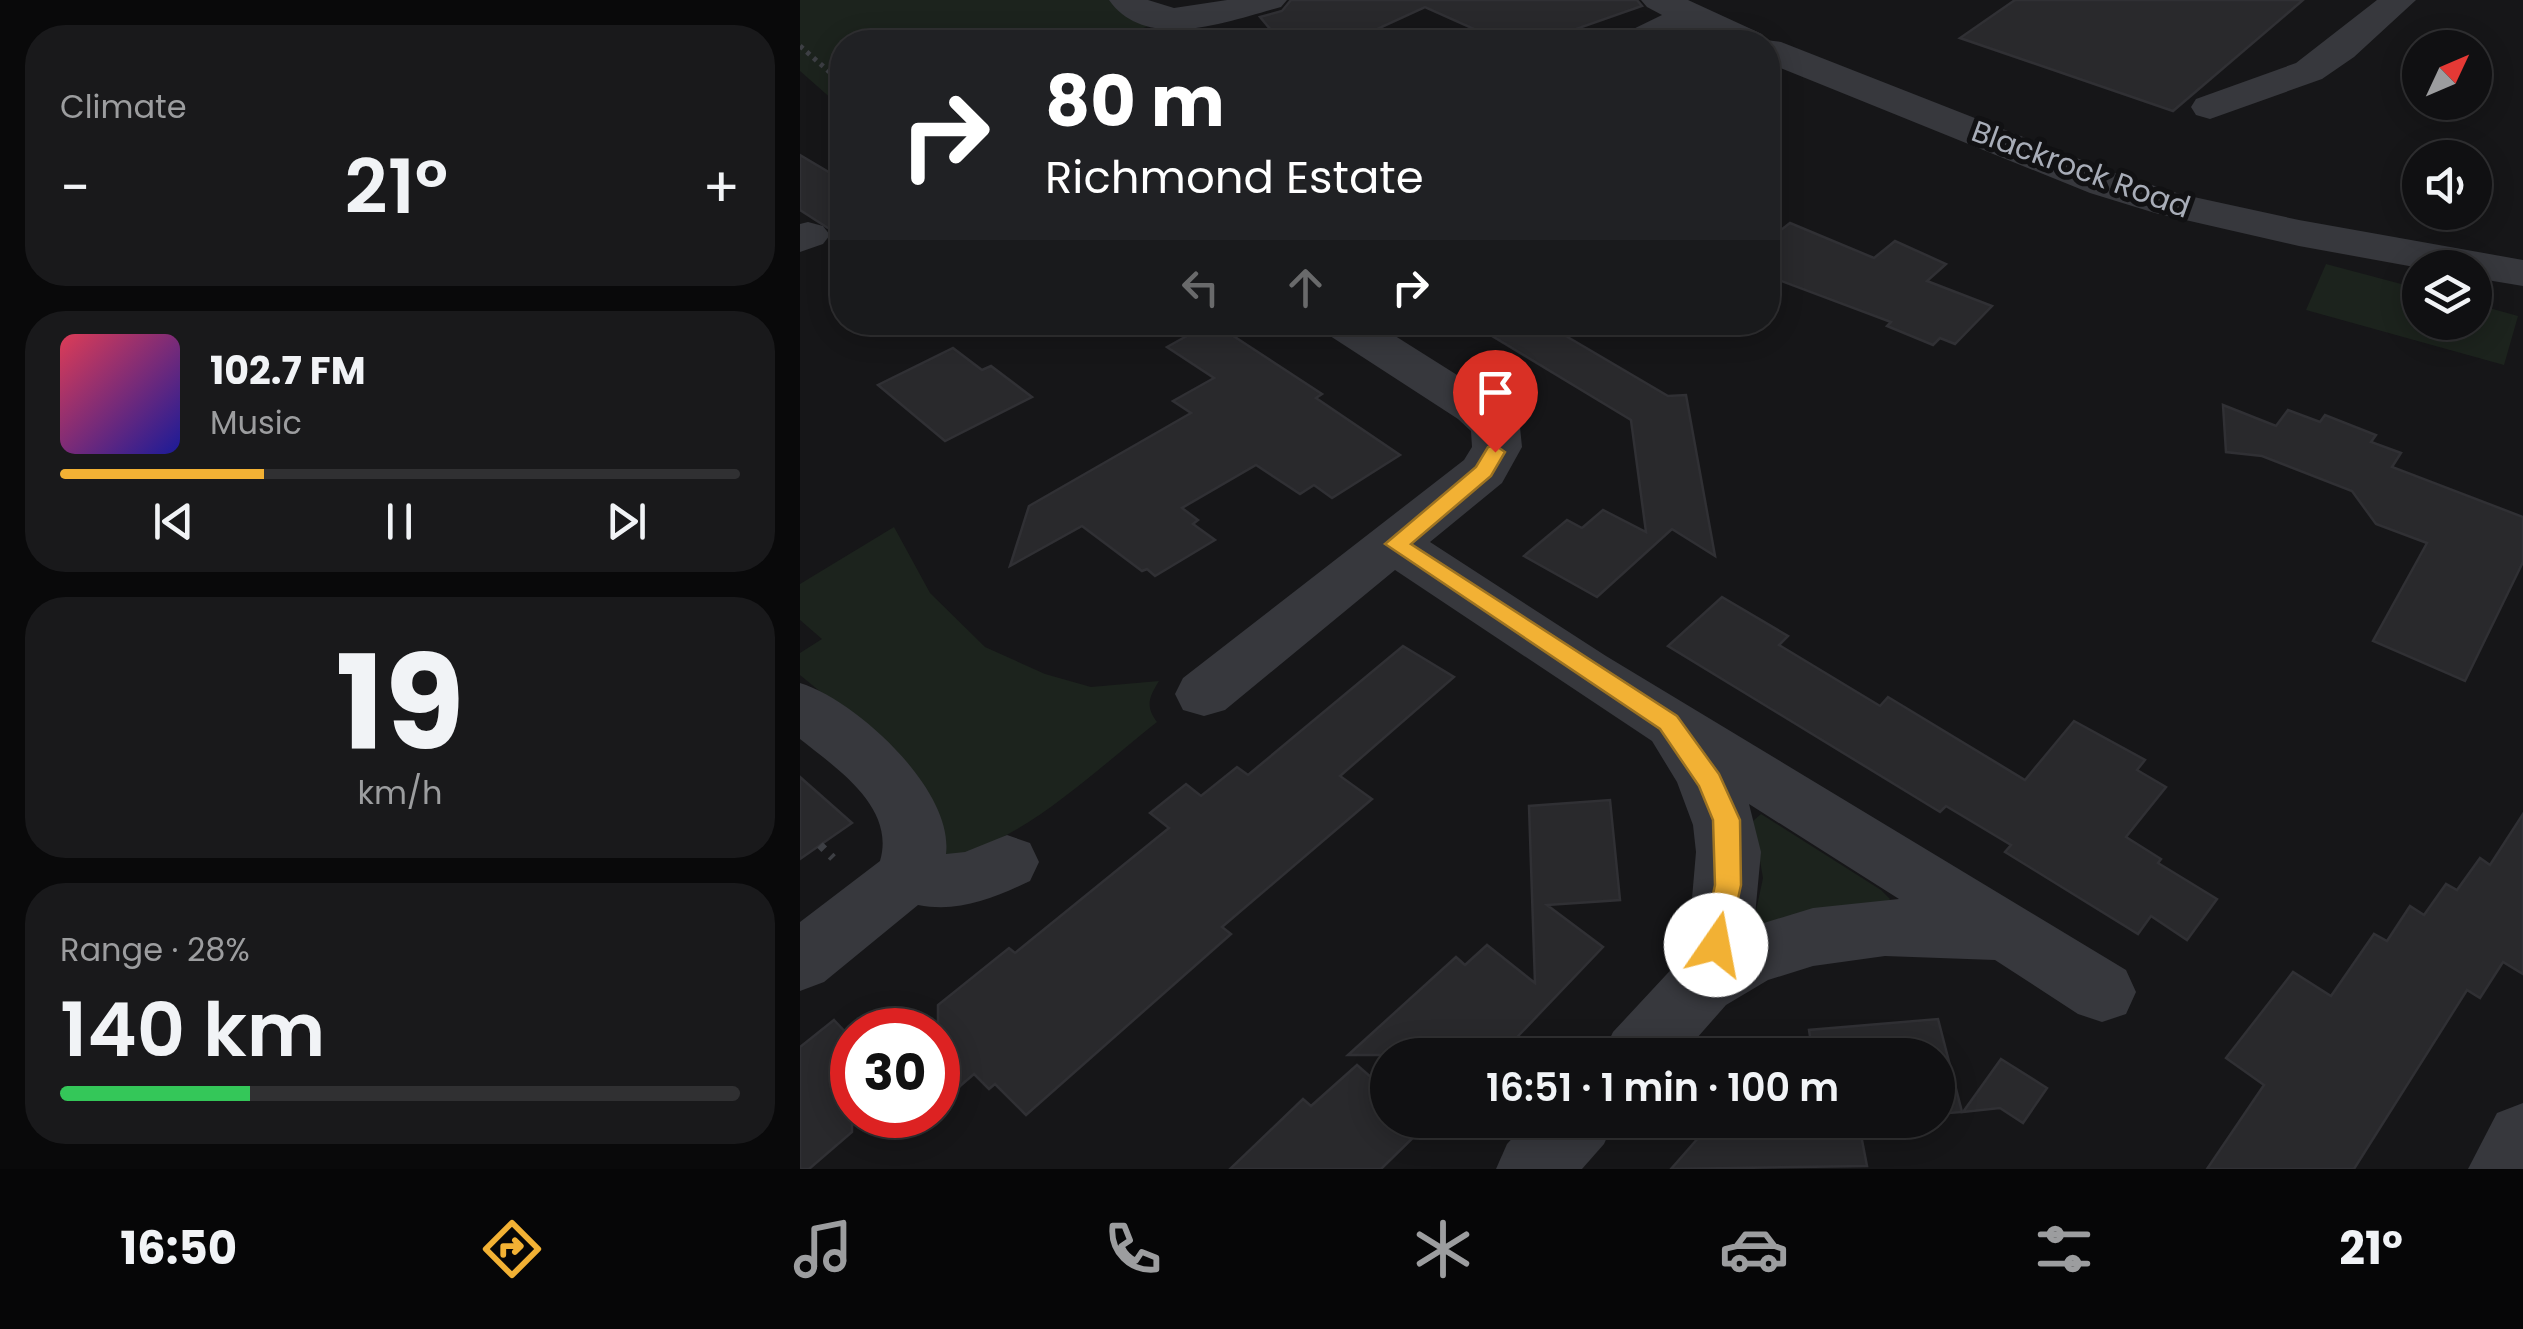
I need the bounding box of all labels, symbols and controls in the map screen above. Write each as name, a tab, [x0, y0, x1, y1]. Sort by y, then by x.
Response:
north arrow	[2402, 30, 2492, 120]
map controls	[2402, 30, 2492, 340]
text: 80 m	[1045, 52, 1225, 151]
icon: right	[880, 70, 1010, 200]
text: Climate	[60, 84, 187, 129]
street label: Blackrock Road	[1966, 110, 2196, 228]
text: 21°	[345, 134, 448, 239]
button: sound	[2402, 140, 2492, 230]
text: Richmond Estate	[1045, 146, 1424, 209]
text: −	[60, 149, 90, 226]
text: +	[702, 149, 740, 226]
button: layers	[2402, 250, 2492, 340]
icon: left	[1173, 260, 1228, 315]
icon: ahead	[1278, 260, 1333, 315]
icon: right	[1383, 260, 1438, 315]
text: 102.7 FM	[210, 344, 366, 397]
pin	[1453, 350, 1538, 453]
icon: arrive	[1468, 365, 1523, 420]
text: Music	[210, 400, 302, 445]
icon: previous	[146, 494, 201, 549]
icon: pause	[372, 494, 427, 549]
icon: next	[599, 494, 654, 549]
text: 19	[336, 612, 464, 795]
text: km/h	[357, 770, 443, 815]
position arrow	[1664, 893, 1768, 997]
text: Range · 28%	[60, 927, 250, 972]
text: 140 km	[60, 977, 325, 1082]
speed limit sign: 30	[830, 1008, 960, 1138]
text: 16:51 · 1 min · 100 m	[1486, 1061, 1839, 1114]
icon: directions	[477, 1214, 547, 1284]
icon: music	[788, 1214, 858, 1284]
icon: phone	[1098, 1214, 1168, 1284]
icon: climate	[1408, 1214, 1478, 1284]
icon: car	[1719, 1214, 1789, 1284]
icon: filters	[2029, 1214, 2099, 1284]
text: 16:50	[120, 1217, 237, 1280]
text: 21°	[2339, 1217, 2403, 1280]

